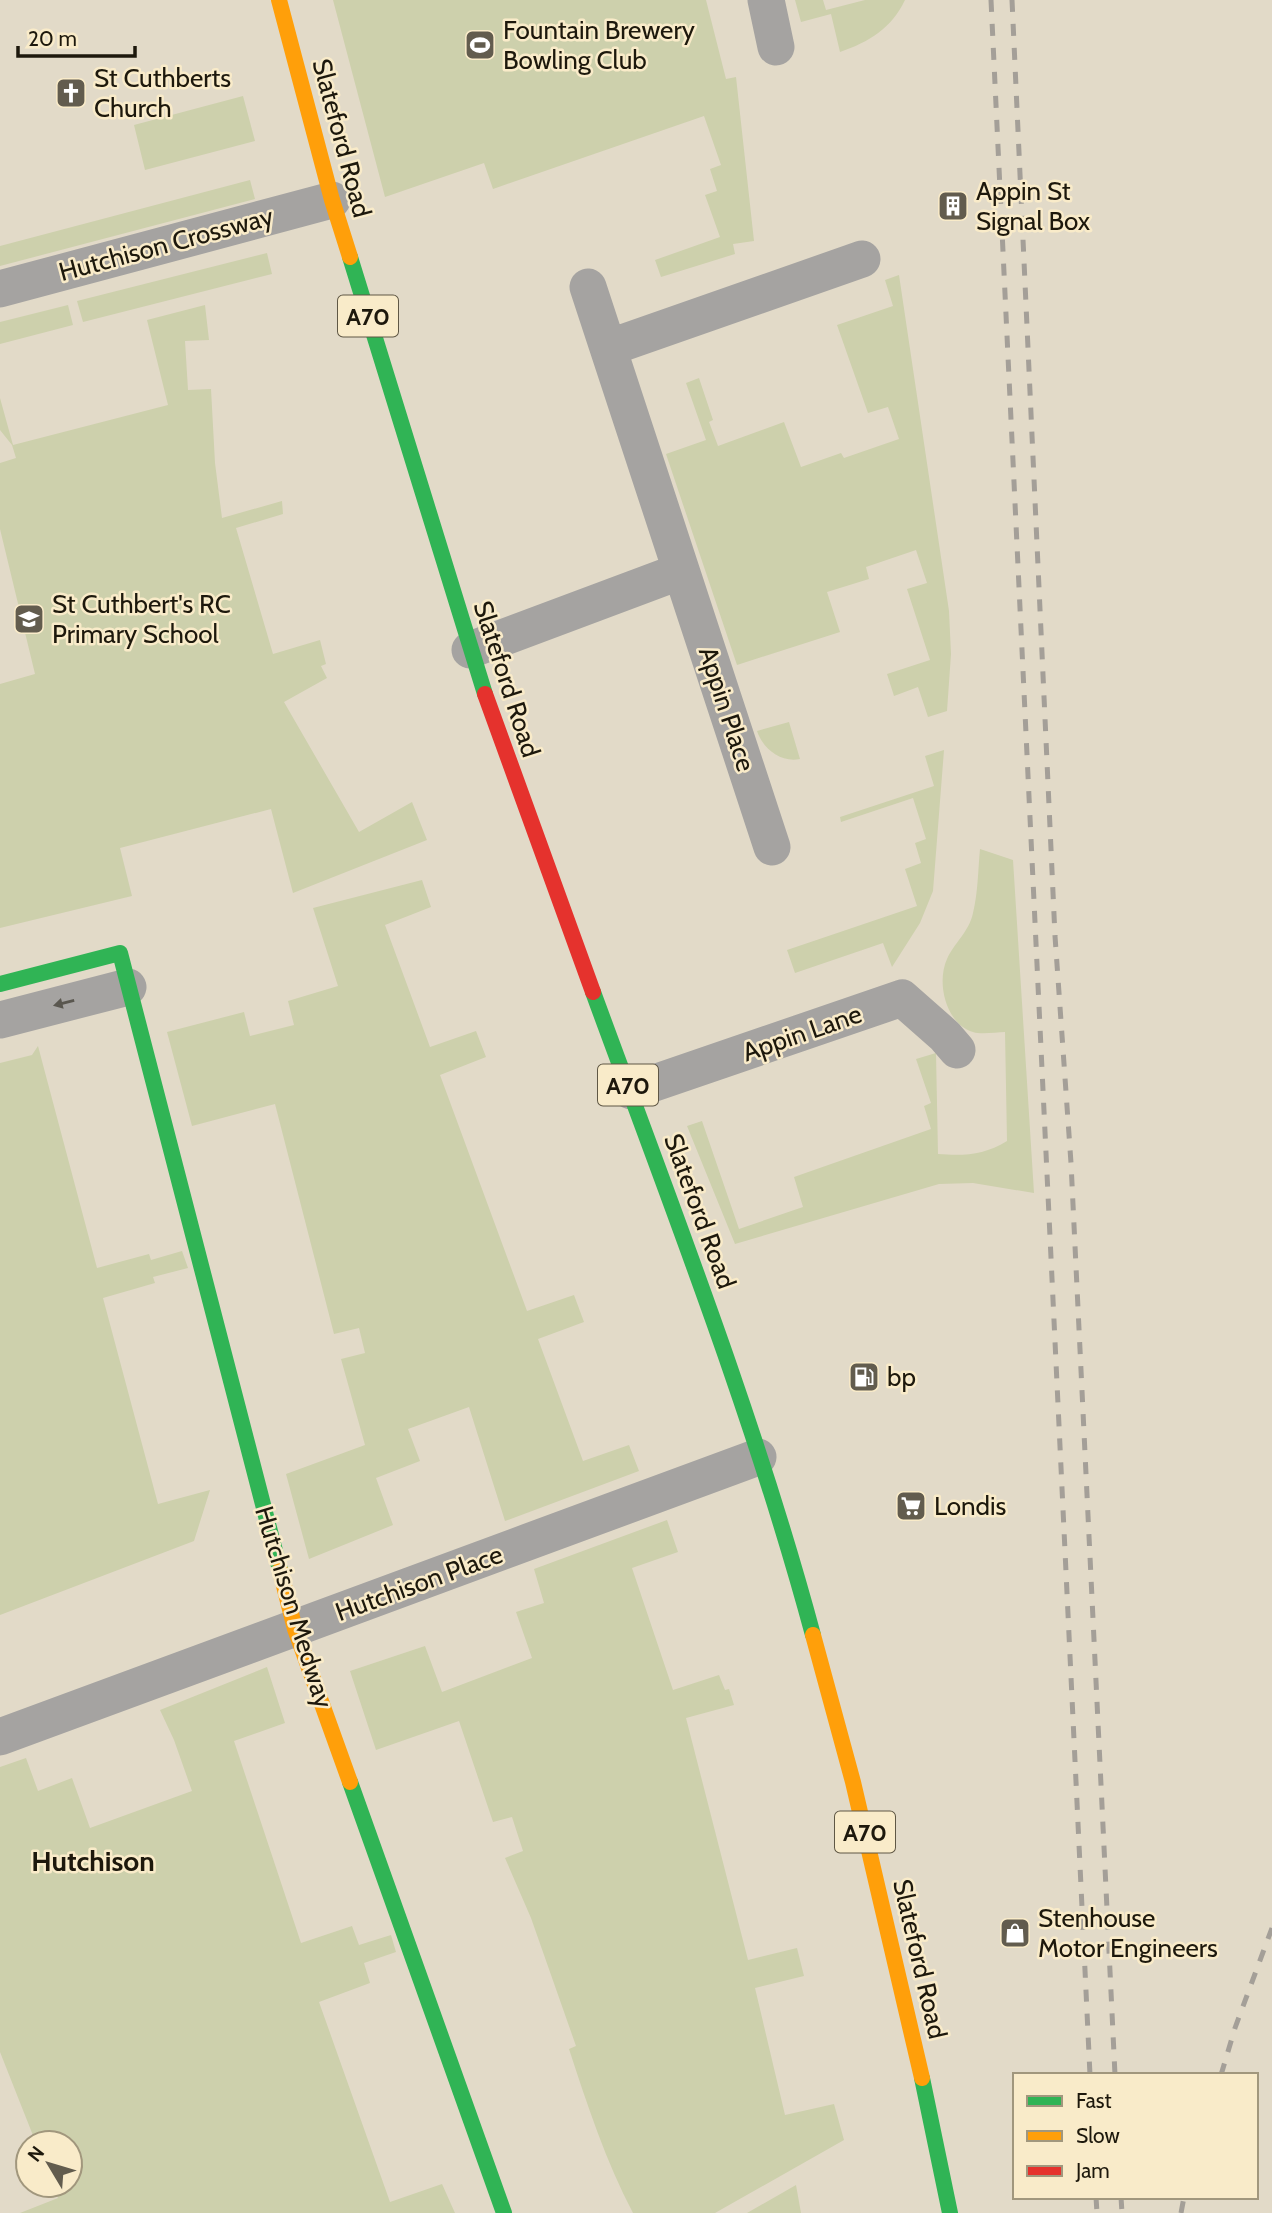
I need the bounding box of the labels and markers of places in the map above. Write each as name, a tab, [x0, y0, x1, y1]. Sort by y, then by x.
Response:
place label: Fountain Brewery Bowling Club	[503, 14, 695, 76]
sports icon: Fountain Brewery Bowling Club	[463, 28, 497, 62]
place label: St Cuthberts Church	[94, 62, 231, 124]
church icon: St Cuthberts Church	[54, 76, 88, 110]
place label: Appin St Signal Box	[976, 175, 1091, 237]
building icon: Appin St Signal Box	[936, 189, 970, 223]
place label: St Cuthbert's RC Primary School	[52, 588, 231, 650]
school or university icon: St Cuthbert's RC Primary School	[12, 602, 46, 636]
fuel station icon: bp	[847, 1360, 881, 1394]
place label: bp	[887, 1361, 916, 1393]
supermarket icon: Londis	[894, 1489, 928, 1523]
place label: Londis	[934, 1490, 1007, 1522]
place label: Stenhouse Motor Engineers	[1038, 1902, 1218, 1964]
shop icon: Stenhouse Motor Engineers	[998, 1916, 1032, 1950]

